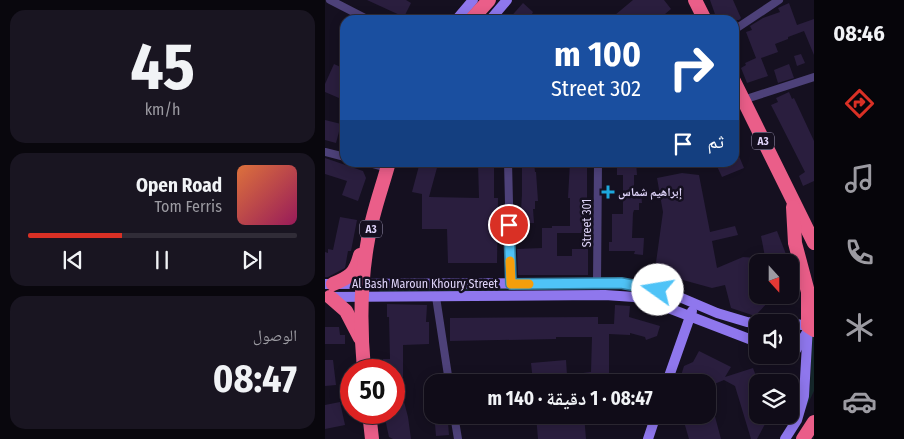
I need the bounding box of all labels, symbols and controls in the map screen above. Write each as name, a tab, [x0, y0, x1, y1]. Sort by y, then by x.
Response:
text: 08:46	[833, 20, 885, 47]
text: 45	[130, 28, 195, 106]
text: 100 m	[554, 33, 641, 75]
icon: right	[659, 35, 724, 100]
text: Street 302	[551, 75, 641, 102]
icon: directions	[842, 86, 877, 121]
text: km/h	[145, 100, 180, 119]
icon: arrive	[669, 130, 697, 158]
text: ثم	[707, 130, 724, 153]
road number: A3	[752, 132, 774, 150]
icon: music	[842, 161, 877, 196]
text: Open Road	[136, 174, 222, 197]
place label: إبراهيم شماس	[618, 185, 682, 200]
marker: إبراهيم شماس	[602, 186, 614, 198]
text: Tom Ferris	[155, 197, 222, 216]
street label: Street 301	[580, 199, 594, 247]
pin	[488, 204, 530, 246]
icon: arrive	[495, 211, 523, 239]
road number: A3	[360, 220, 382, 238]
icon: phone	[842, 235, 877, 270]
icon: previous	[59, 246, 87, 274]
icon: pause	[148, 246, 176, 274]
icon: next	[238, 246, 266, 274]
north arrow	[749, 254, 799, 304]
map controls	[749, 254, 799, 424]
position arrow	[631, 263, 683, 315]
street label: Al Bash Maroun Khoury Street	[352, 277, 498, 291]
icon: climate	[842, 310, 877, 345]
button: sound	[749, 314, 799, 364]
text: الوصول	[253, 326, 297, 345]
text: 08:47	[213, 356, 297, 402]
speed limit sign: 50	[340, 359, 405, 424]
button: layers	[749, 374, 799, 424]
icon: car	[842, 384, 877, 419]
text: 08:47 · 1 دقيقة · 140 m	[487, 387, 653, 410]

